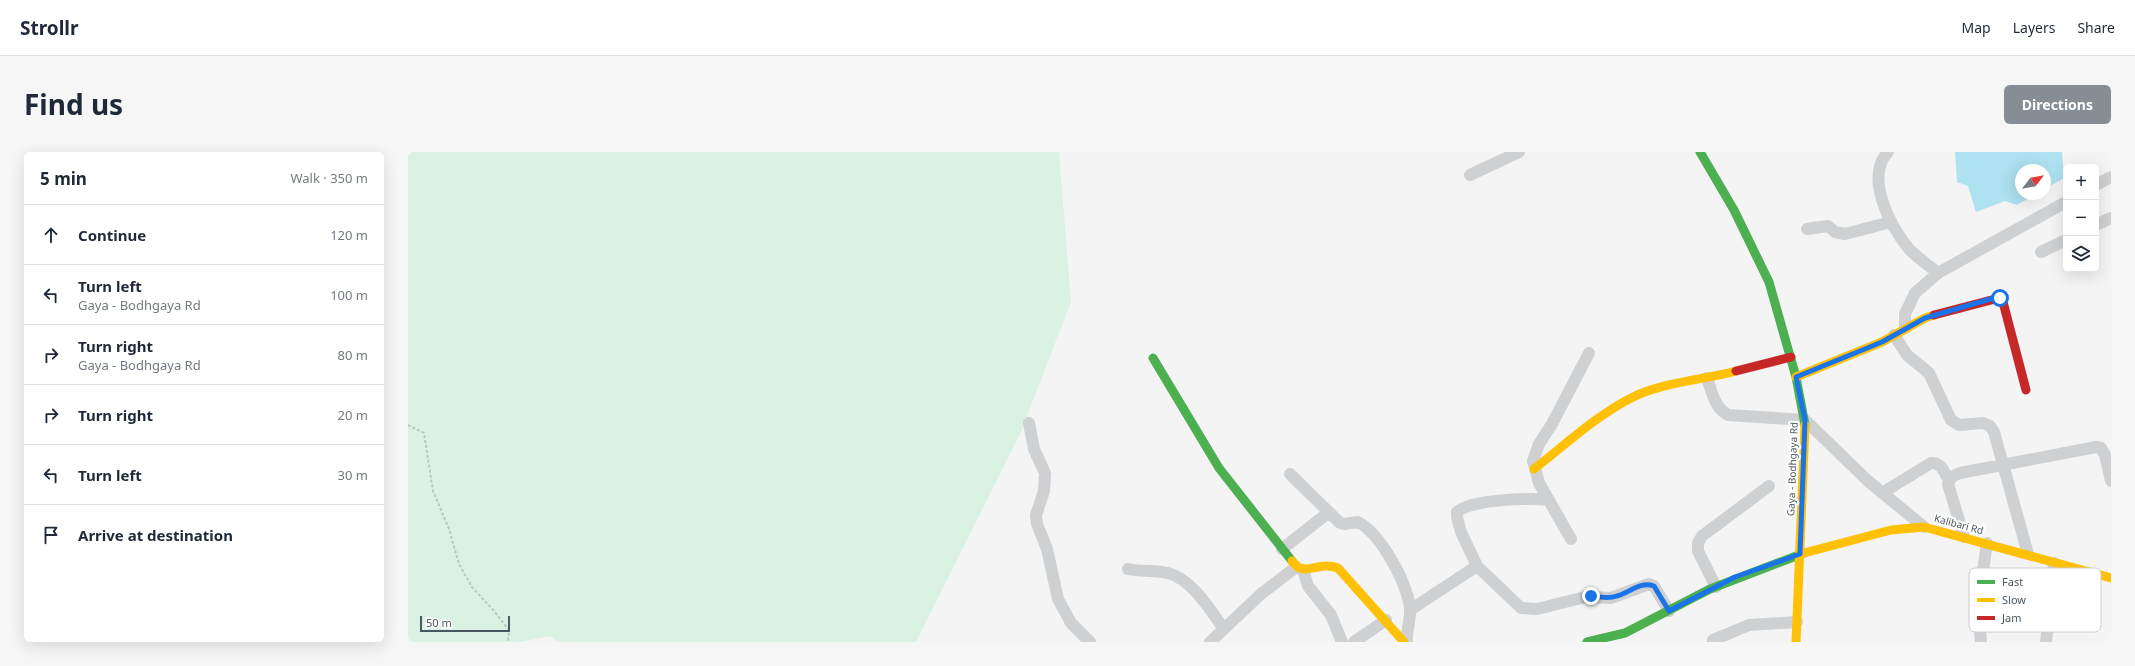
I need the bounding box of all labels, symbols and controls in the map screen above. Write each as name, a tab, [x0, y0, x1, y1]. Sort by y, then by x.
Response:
text: Strollr	[20, 15, 79, 41]
text: Map	[1962, 18, 1991, 37]
text: Layers	[2013, 18, 2055, 37]
text: Share	[2077, 18, 2115, 37]
text: Find us	[24, 85, 123, 123]
button: Directions	[2004, 85, 2111, 124]
north arrow	[2015, 164, 2051, 200]
map controls	[2063, 164, 2099, 272]
button: +	[2063, 164, 2099, 200]
text: 5 min	[40, 167, 87, 190]
text: Walk · 350 m	[290, 169, 368, 187]
button: −	[2063, 200, 2099, 236]
icon: ahead	[40, 224, 62, 246]
text: Continue	[78, 225, 146, 245]
text: 120 m	[330, 226, 368, 244]
button: layers	[2063, 236, 2099, 272]
text: Turn left	[78, 276, 142, 296]
icon: left	[40, 284, 62, 306]
text: 100 m	[330, 286, 368, 304]
route start	[1991, 289, 2009, 307]
text: Gaya - Bodhgaya Rd	[78, 296, 201, 314]
text: Turn right	[78, 336, 153, 356]
icon: right	[40, 344, 62, 366]
text: 80 m	[338, 346, 368, 364]
text: Gaya - Bodhgaya Rd	[78, 356, 201, 374]
icon: right	[40, 404, 62, 426]
text: Turn right	[78, 405, 153, 425]
text: 20 m	[338, 406, 368, 424]
street label: Gaya - Bodhgaya Rd	[1783, 422, 1801, 516]
icon: left	[40, 464, 62, 486]
text: Turn left	[78, 465, 142, 485]
text: 30 m	[338, 466, 368, 484]
street label: Kalibari Rd	[1933, 511, 1985, 537]
icon: arrive	[40, 524, 62, 546]
text: Arrive at destination	[78, 525, 233, 545]
legend	[1969, 568, 2101, 632]
text: Fast	[2002, 574, 2023, 589]
route end	[1582, 587, 1600, 605]
text: Slow	[2002, 592, 2026, 607]
text: Jam	[2001, 610, 2021, 625]
scale bar	[420, 614, 510, 633]
text: 50 m	[426, 615, 452, 630]

